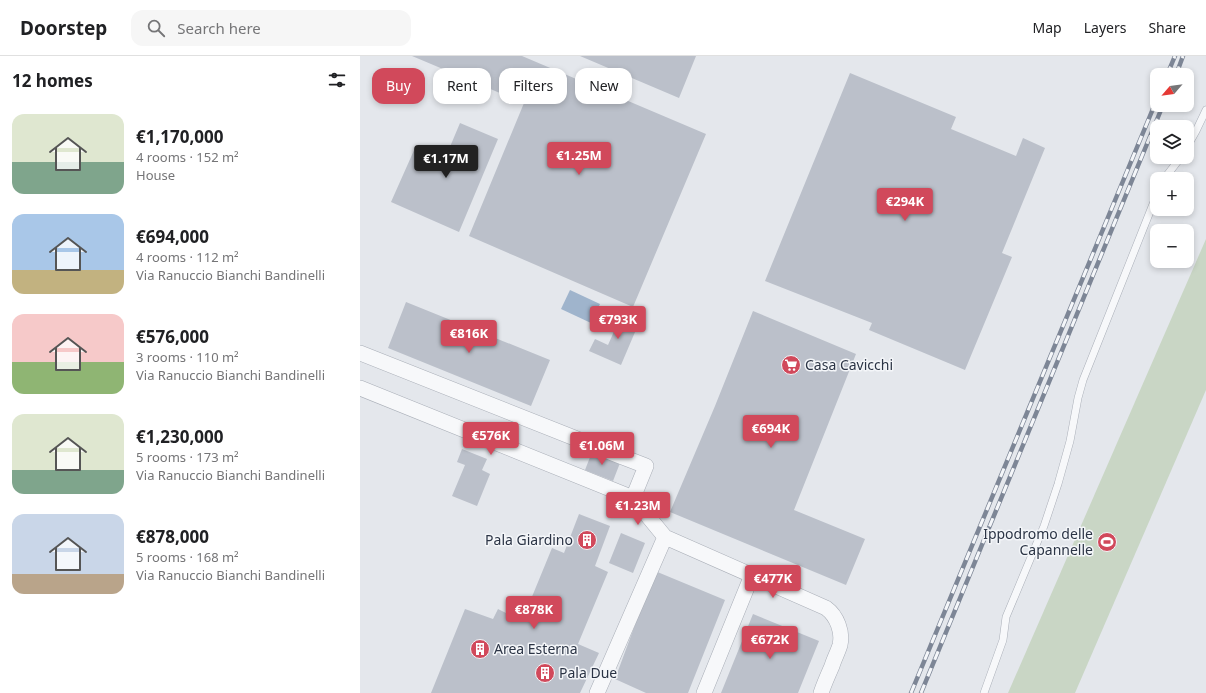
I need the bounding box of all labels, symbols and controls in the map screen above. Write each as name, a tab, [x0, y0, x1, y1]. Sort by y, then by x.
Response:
search box	[131, 10, 411, 46]
text: Doorstep	[20, 15, 107, 41]
icon: search	[145, 17, 167, 39]
text: Search here	[177, 18, 261, 38]
text: Map	[1033, 18, 1062, 37]
text: Layers	[1084, 18, 1126, 37]
text: Share	[1148, 18, 1186, 37]
chip: Buy	[372, 68, 425, 104]
chip: Rent	[433, 68, 491, 104]
chip: Filters	[499, 68, 567, 104]
chip: New	[575, 68, 632, 104]
north arrow	[1150, 68, 1194, 112]
map controls	[1150, 68, 1194, 268]
text: 12 homes	[12, 69, 93, 92]
icon: filters	[326, 69, 348, 91]
button: layers	[1150, 120, 1194, 164]
text: €1,170,000	[136, 125, 223, 148]
icon: home	[44, 130, 92, 178]
pin: €1.25M	[546, 142, 612, 176]
pin: €1.17M	[413, 145, 479, 179]
text: €1.25M	[556, 146, 602, 164]
text: 4 rooms · 152 m²	[136, 148, 239, 166]
text: €1.17M	[423, 149, 469, 167]
text: House	[136, 166, 175, 184]
button: +	[1150, 172, 1194, 216]
pin: €294K	[877, 188, 933, 222]
text: €294K	[886, 192, 924, 210]
button: −	[1150, 224, 1194, 268]
text: €694,000	[136, 225, 209, 248]
icon: home	[44, 230, 92, 278]
text: 4 rooms · 112 m²	[136, 248, 239, 266]
text: Via Ranuccio Bianchi Bandinelli	[136, 266, 325, 284]
pin: €793K	[590, 306, 646, 340]
text: €793K	[599, 310, 637, 328]
pin: €816K	[441, 320, 497, 354]
text: €816K	[450, 324, 488, 342]
text: €576,000	[136, 325, 209, 348]
icon: home	[44, 330, 92, 378]
text: 3 rooms · 110 m²	[136, 348, 239, 366]
supermarket icon: Casa Cavicchi	[780, 354, 802, 376]
place label: Casa Cavicchi	[805, 355, 893, 374]
text: Via Ranuccio Bianchi Bandinelli	[136, 366, 325, 384]
pin: €694K	[743, 415, 799, 449]
text: €694K	[752, 419, 790, 437]
pin: €576K	[463, 422, 519, 456]
text: €1,230,000	[136, 425, 223, 448]
text: €576K	[472, 426, 510, 444]
icon: home	[44, 430, 92, 478]
pin: €1.06M	[569, 432, 635, 466]
text: €1.06M	[579, 436, 625, 454]
text: 5 rooms · 173 m²	[136, 448, 239, 466]
text: Via Ranuccio Bianchi Bandinelli	[136, 466, 325, 484]
pin: €1.23M	[605, 492, 671, 526]
text: €1.23M	[615, 496, 661, 514]
place label: Ippodromo delle Capannelle	[983, 524, 1093, 559]
text: €878,000	[136, 525, 209, 548]
building icon: Pala Giardino	[576, 529, 598, 551]
icon: home	[44, 530, 92, 578]
place label: Pala Giardino	[485, 530, 573, 549]
sports icon: Ippodromo delle Capannelle	[1096, 531, 1118, 553]
text: 5 rooms · 168 m²	[136, 548, 239, 566]
pin: €477K	[745, 565, 801, 599]
text: Via Ranuccio Bianchi Bandinelli	[136, 566, 325, 584]
text: €477K	[754, 569, 792, 587]
pin: €878K	[506, 596, 562, 630]
text: €878K	[515, 600, 553, 618]
pin: €672K	[742, 626, 798, 660]
text: €672K	[751, 630, 789, 648]
building icon: Area Esterna	[469, 638, 491, 660]
place label: Area Esterna	[494, 639, 578, 658]
building icon: Pala Due	[534, 662, 556, 684]
place label: Pala Due	[559, 663, 617, 682]

